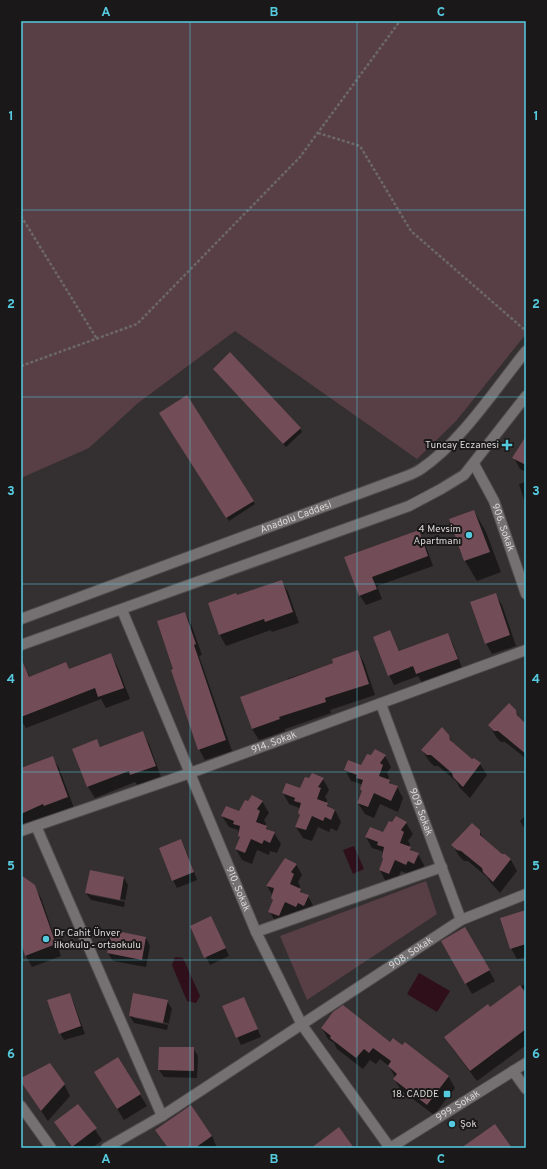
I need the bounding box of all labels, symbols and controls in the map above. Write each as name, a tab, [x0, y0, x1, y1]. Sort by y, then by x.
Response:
text: A	[101, 5, 111, 21]
text: B	[270, 5, 279, 21]
text: C	[437, 5, 445, 21]
text: 1	[8, 109, 14, 125]
text: 1	[533, 109, 539, 125]
text: 2	[7, 297, 15, 313]
text: 2	[532, 297, 540, 313]
place label: Tuncay Eczanesi	[425, 439, 499, 452]
marker: Tuncay Eczanesi	[502, 440, 512, 450]
text: 3	[7, 484, 15, 500]
text: 3	[532, 484, 540, 500]
street label: Anadolu Caddesi	[258, 498, 333, 536]
street label: 906. Sokak	[489, 502, 517, 553]
place label: 4 Mevsim Apartmanı	[413, 523, 461, 548]
marker: 4 Mevsim Apartmanı	[464, 530, 474, 540]
text: 4	[7, 672, 15, 688]
text: 4	[532, 672, 540, 688]
street label: 914. Sokak	[249, 728, 298, 757]
street label: 909. Sokak	[406, 786, 436, 838]
text: 5	[7, 859, 15, 875]
text: 5	[532, 859, 540, 875]
street label: 910. Sokak	[223, 864, 253, 913]
place label: Dr Cahit Ünver ilkokulu - ortaokulu	[54, 927, 141, 952]
marker: Dr Cahit Ünver ilkokulu - ortaokulu	[41, 934, 51, 944]
street label: 908. Sokak	[386, 934, 435, 972]
text: 6	[7, 1047, 15, 1063]
text: 6	[532, 1047, 540, 1063]
street label: 999. Sokak	[433, 1087, 482, 1124]
place label: 18. CADDE	[392, 1088, 439, 1101]
marker: 18. CADDE	[442, 1089, 452, 1099]
place label: Şok	[460, 1118, 477, 1131]
marker: Şok	[447, 1119, 457, 1129]
text: A	[101, 1152, 111, 1168]
text: B	[270, 1152, 279, 1168]
text: C	[437, 1152, 445, 1168]

